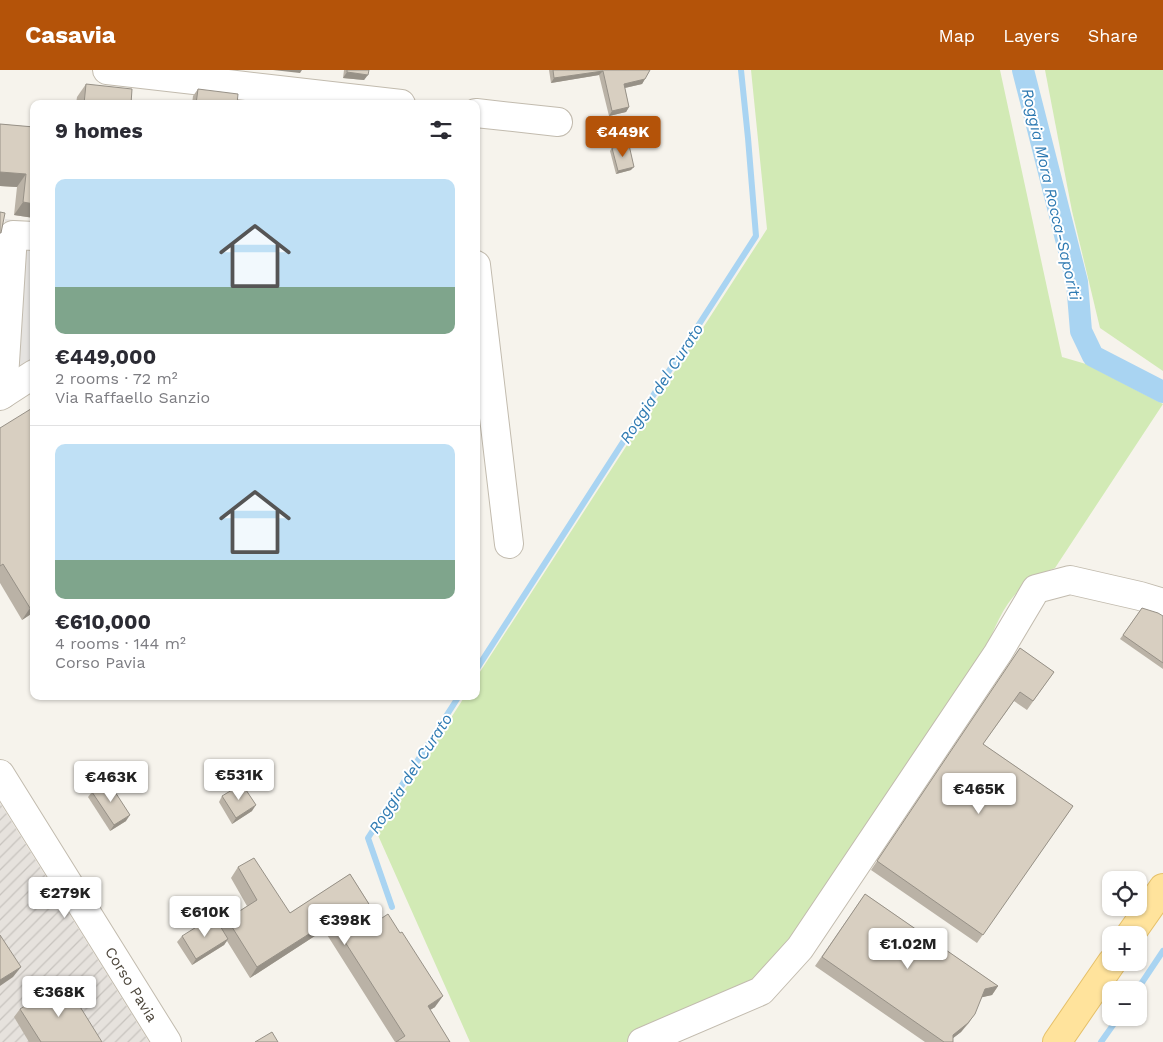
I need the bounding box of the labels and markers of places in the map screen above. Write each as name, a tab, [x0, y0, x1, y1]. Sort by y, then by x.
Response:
pin: €449K	[588, 116, 658, 158]
pin: €531K	[204, 758, 274, 801]
pin: €463K	[76, 760, 146, 803]
pin: €465K	[944, 772, 1014, 815]
pin: €279K	[30, 876, 100, 919]
pin: €610K	[170, 896, 240, 938]
pin: €398K	[310, 904, 380, 946]
pin: €1.02M	[867, 928, 949, 970]
pin: €368K	[24, 976, 94, 1018]

